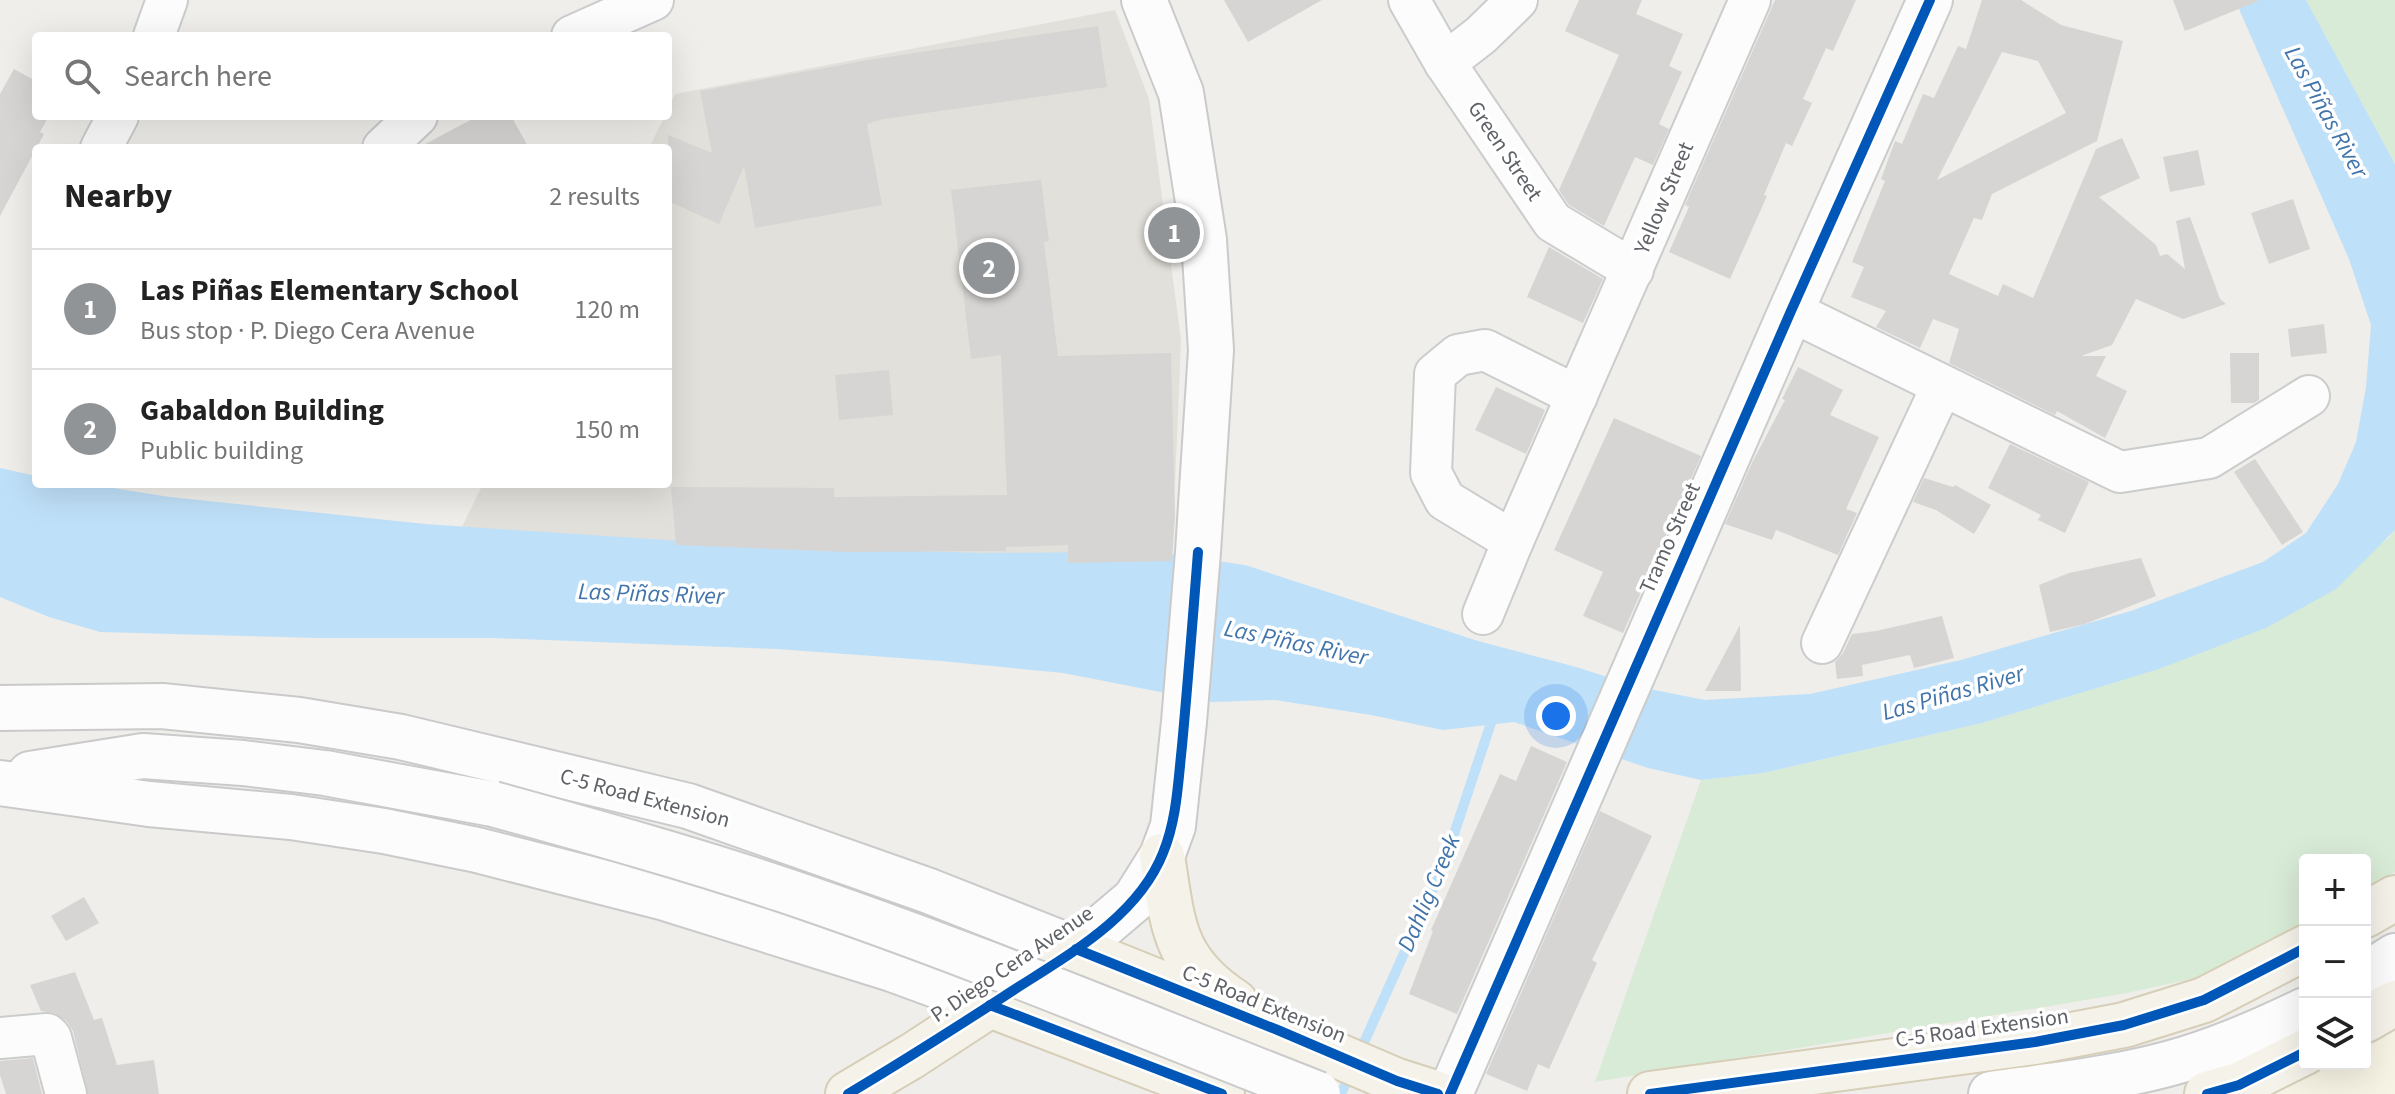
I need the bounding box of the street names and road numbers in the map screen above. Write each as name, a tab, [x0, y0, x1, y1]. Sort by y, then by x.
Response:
street label: Green Street	[1460, 95, 1551, 208]
street label: Yellow Street	[1626, 137, 1702, 260]
street label: Tramo Street	[1631, 477, 1709, 599]
street label: C-5 Road Extension	[557, 760, 733, 836]
street label: P. Diego Cera Avenue	[924, 897, 1100, 1031]
street label: C-5 Road Extension	[1177, 956, 1351, 1052]
street label: C-5 Road Extension	[1893, 1000, 2071, 1056]

